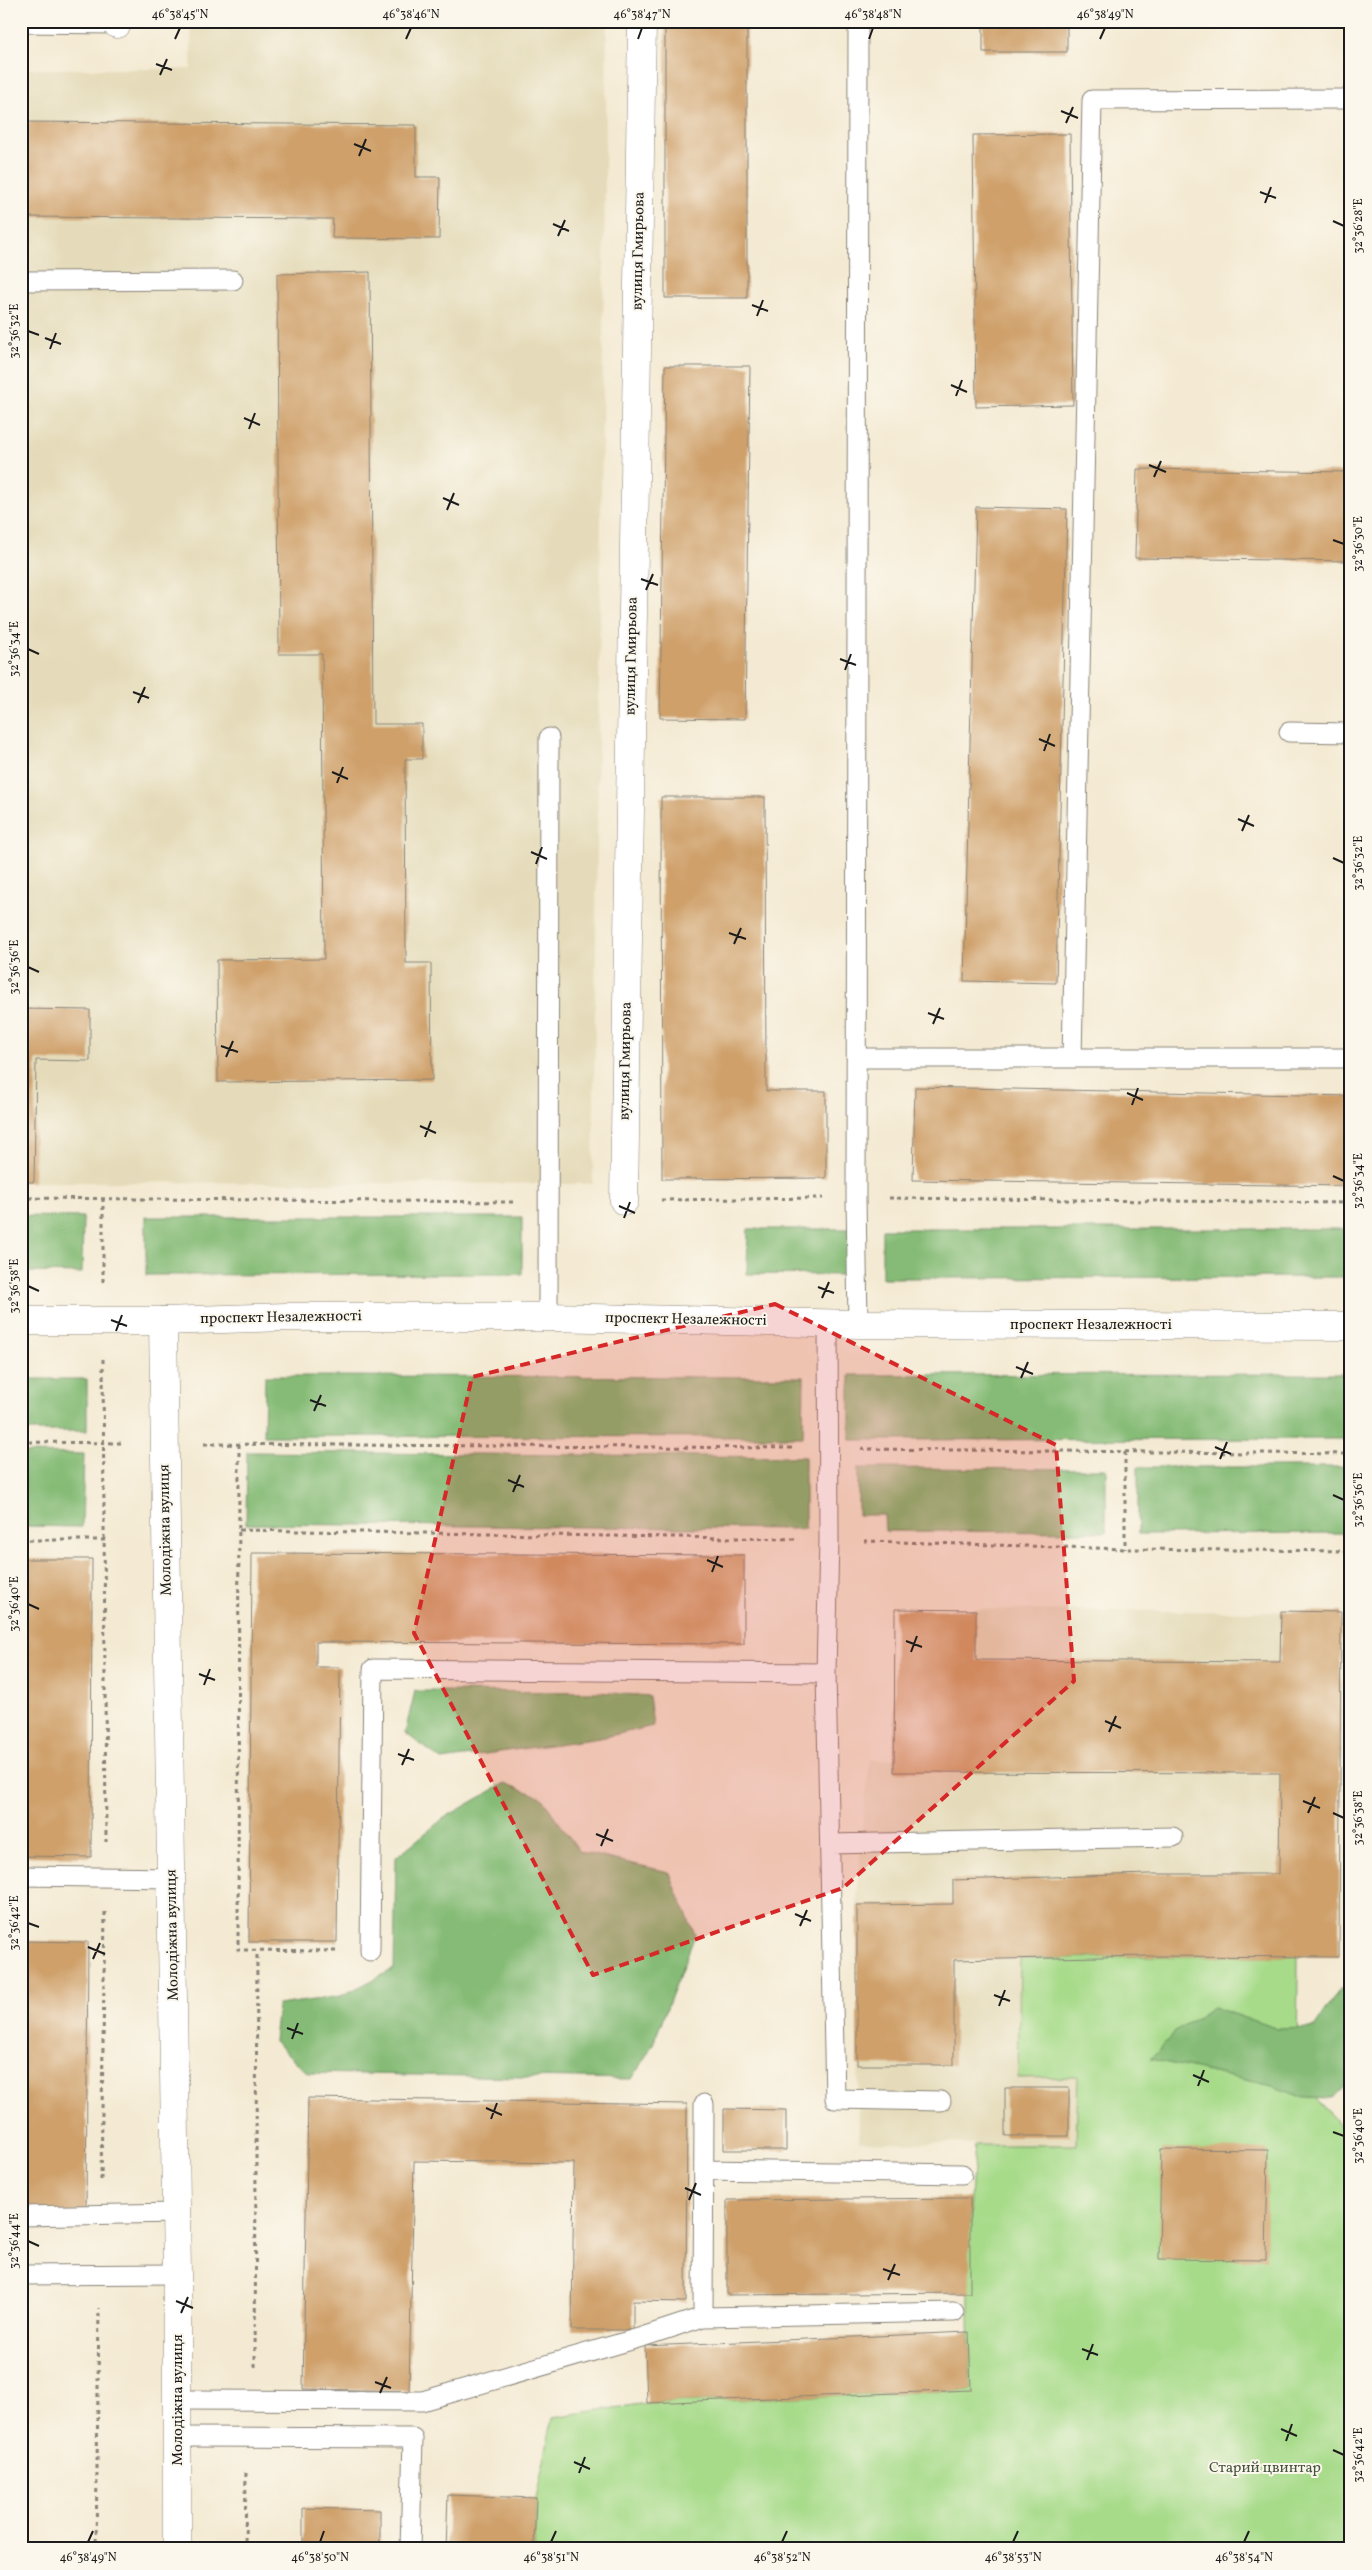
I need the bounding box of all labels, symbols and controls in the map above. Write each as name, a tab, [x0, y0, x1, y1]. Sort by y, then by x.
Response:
text: 46°38'45"N	[152, 7, 209, 23]
text: 46°38'46"N	[382, 7, 440, 23]
text: 46°38'47"N	[613, 7, 671, 23]
text: 46°38'48"N	[844, 7, 902, 23]
text: 46°38'49"N	[1076, 7, 1134, 23]
street label: вулиця Гмирьова	[627, 192, 651, 310]
text: 32°36'28"E	[1351, 198, 1367, 254]
text: 32°36'32"E	[7, 303, 23, 359]
text: 32°36'30"E	[1351, 516, 1367, 572]
street label: вулиця Гмирьова	[620, 597, 644, 715]
text: 32°36'34"E	[7, 621, 23, 677]
text: 32°36'32"E	[1351, 835, 1367, 891]
text: 32°36'36"E	[7, 939, 23, 995]
street label: вулиця Гмирьова	[614, 1002, 638, 1120]
text: 32°36'34"E	[1351, 1153, 1367, 1209]
text: 32°36'38"E	[7, 1258, 23, 1314]
street label: проспект Незалежності	[200, 1306, 362, 1330]
street label: проспект Незалежності	[605, 1308, 767, 1332]
street label: проспект Незалежності	[1010, 1315, 1172, 1336]
street label: Молодіжна вулиця	[154, 1464, 178, 1596]
text: 32°36'36"E	[1351, 1472, 1367, 1528]
text: 32°36'40"E	[7, 1576, 23, 1632]
text: 32°36'38"E	[1351, 1790, 1367, 1846]
street label: Молодіжна вулиця	[161, 1869, 185, 2001]
text: 32°36'42"E	[7, 1895, 23, 1951]
text: 32°36'40"E	[1351, 2108, 1367, 2164]
text: 32°36'44"E	[7, 2213, 23, 2269]
street label: Молодіжна вулиця	[168, 2334, 189, 2466]
text: 32°36'42"E	[1351, 2427, 1367, 2483]
park label: Старий цвинтар	[1209, 2458, 1321, 2479]
text: 46°38'49"N	[59, 2550, 117, 2566]
text: 46°38'50"N	[291, 2550, 349, 2566]
text: 46°38'51"N	[523, 2550, 579, 2566]
text: 46°38'52"N	[753, 2550, 811, 2566]
text: 46°38'53"N	[984, 2550, 1042, 2566]
text: 46°38'54"N	[1215, 2550, 1273, 2566]

